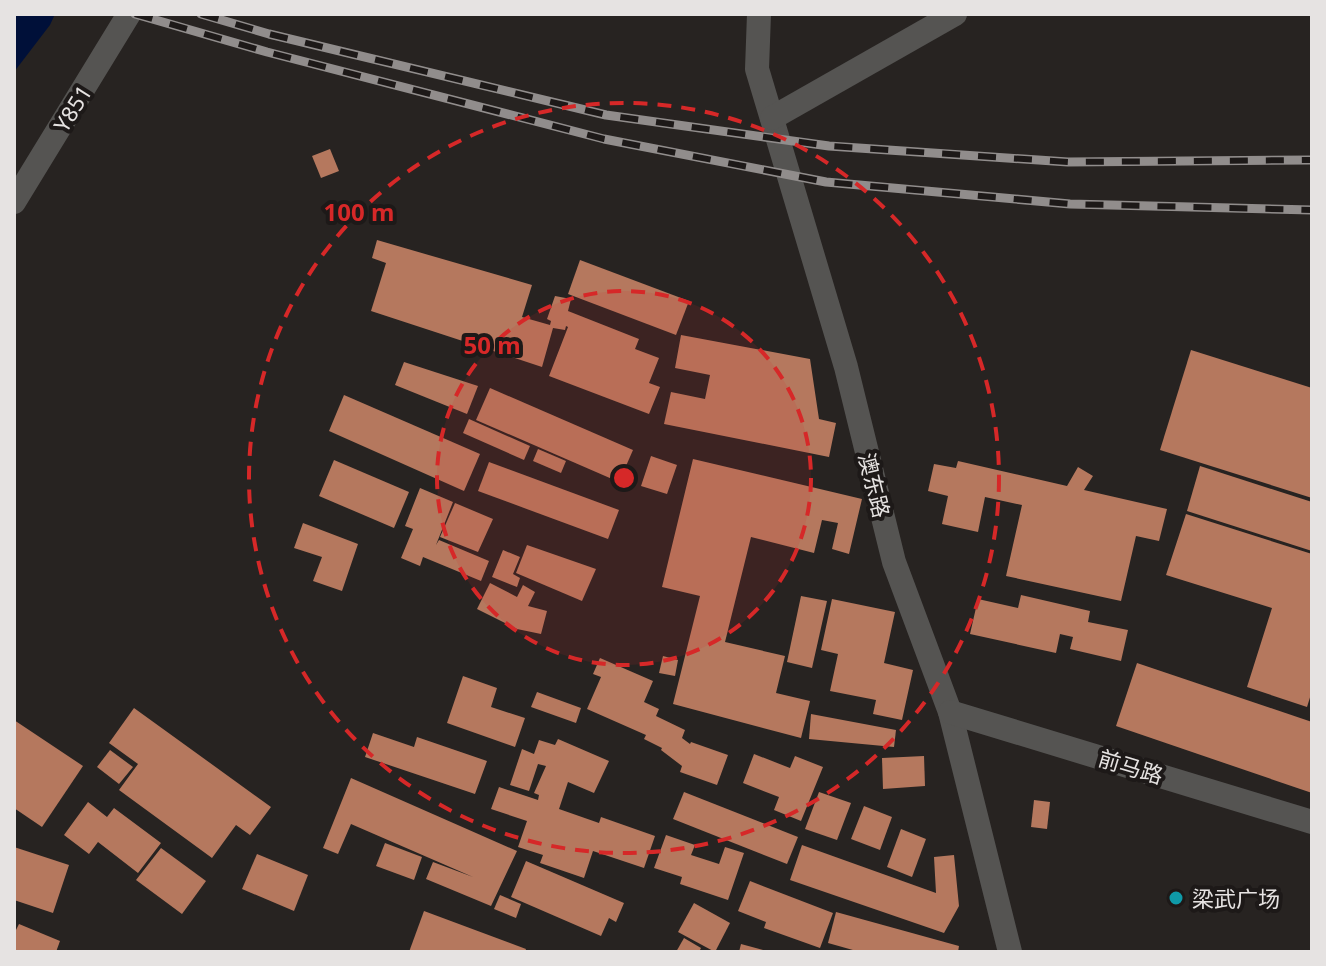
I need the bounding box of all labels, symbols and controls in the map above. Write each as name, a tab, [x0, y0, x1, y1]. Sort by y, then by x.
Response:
street label: Y851	[46, 79, 98, 137]
text: 100 m	[324, 195, 394, 228]
text: 50 m	[463, 328, 521, 361]
street label: 澳东路	[852, 449, 898, 521]
centre of rings	[610, 464, 638, 492]
street label: 前马路	[1095, 742, 1167, 790]
place label: 梁武广场	[1192, 883, 1280, 913]
marker: 梁武广场	[1167, 889, 1185, 907]

